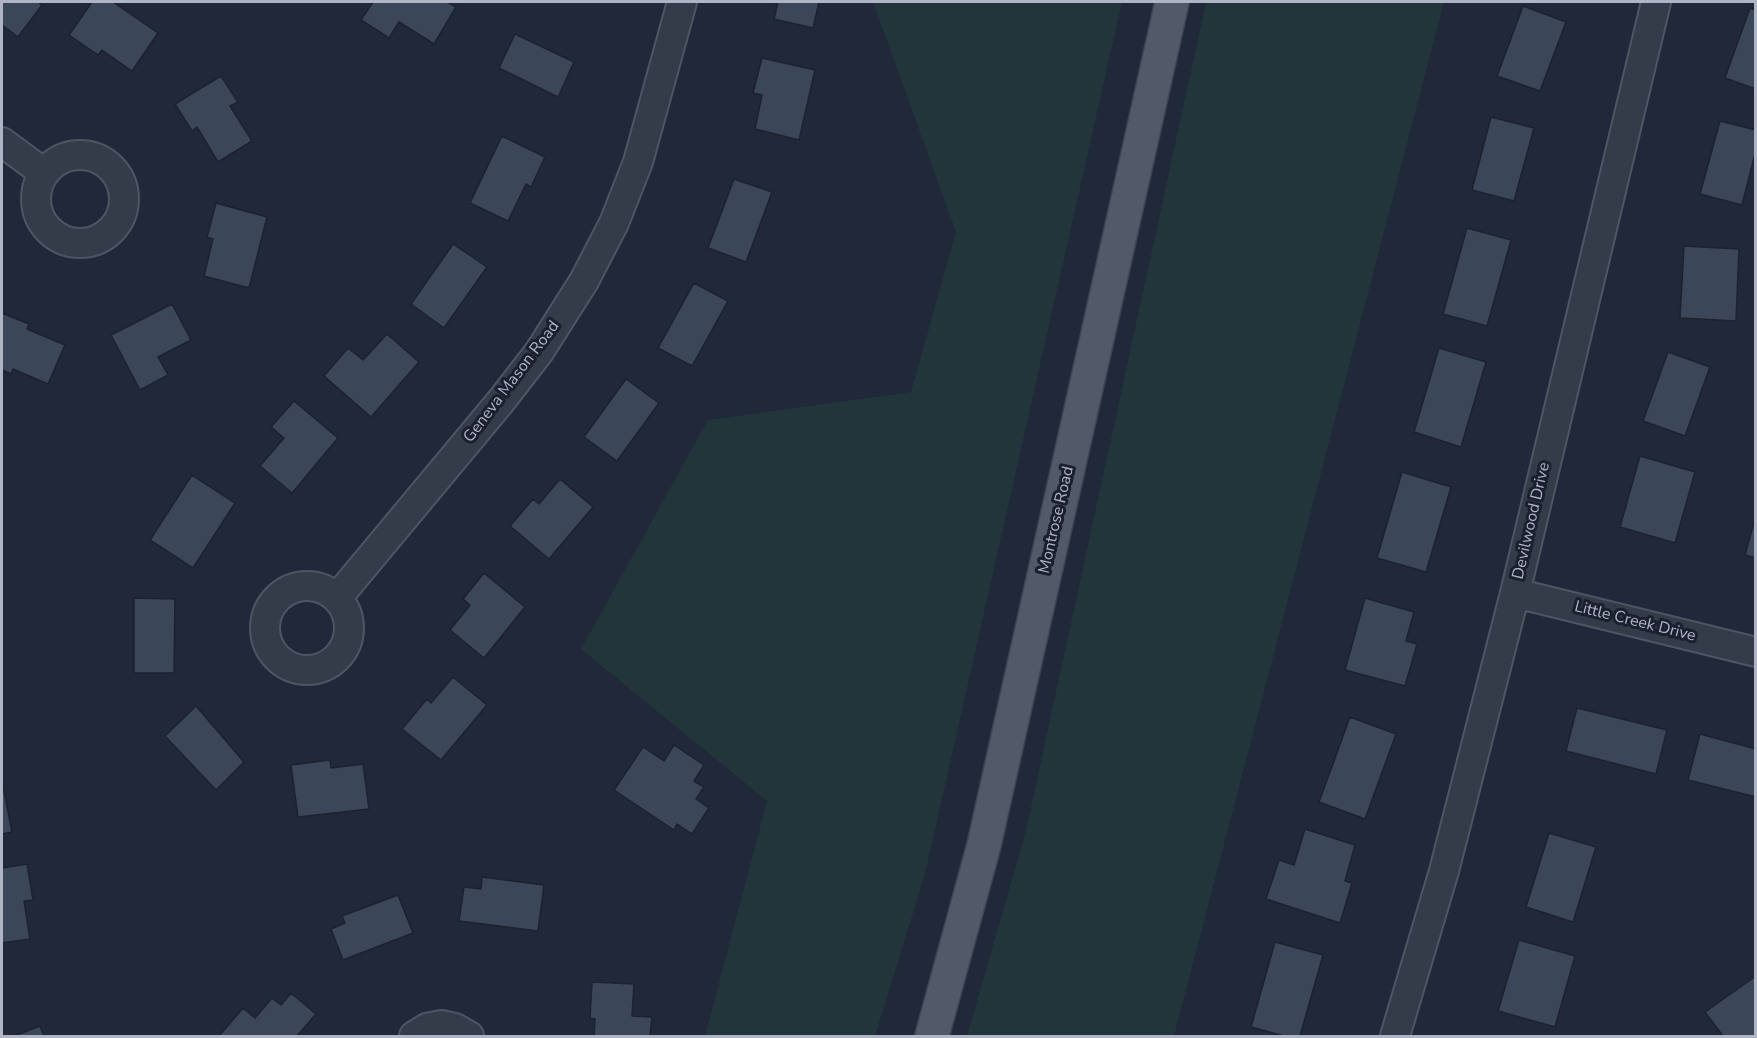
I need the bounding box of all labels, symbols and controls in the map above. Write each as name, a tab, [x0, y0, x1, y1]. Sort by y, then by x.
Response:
street label: Geneva Mason Road	[460, 317, 564, 447]
street label: Devilwood Drive	[1509, 461, 1555, 581]
street label: Montrose Road	[1035, 465, 1079, 575]
street label: Little Creek Drive	[1572, 598, 1698, 646]

